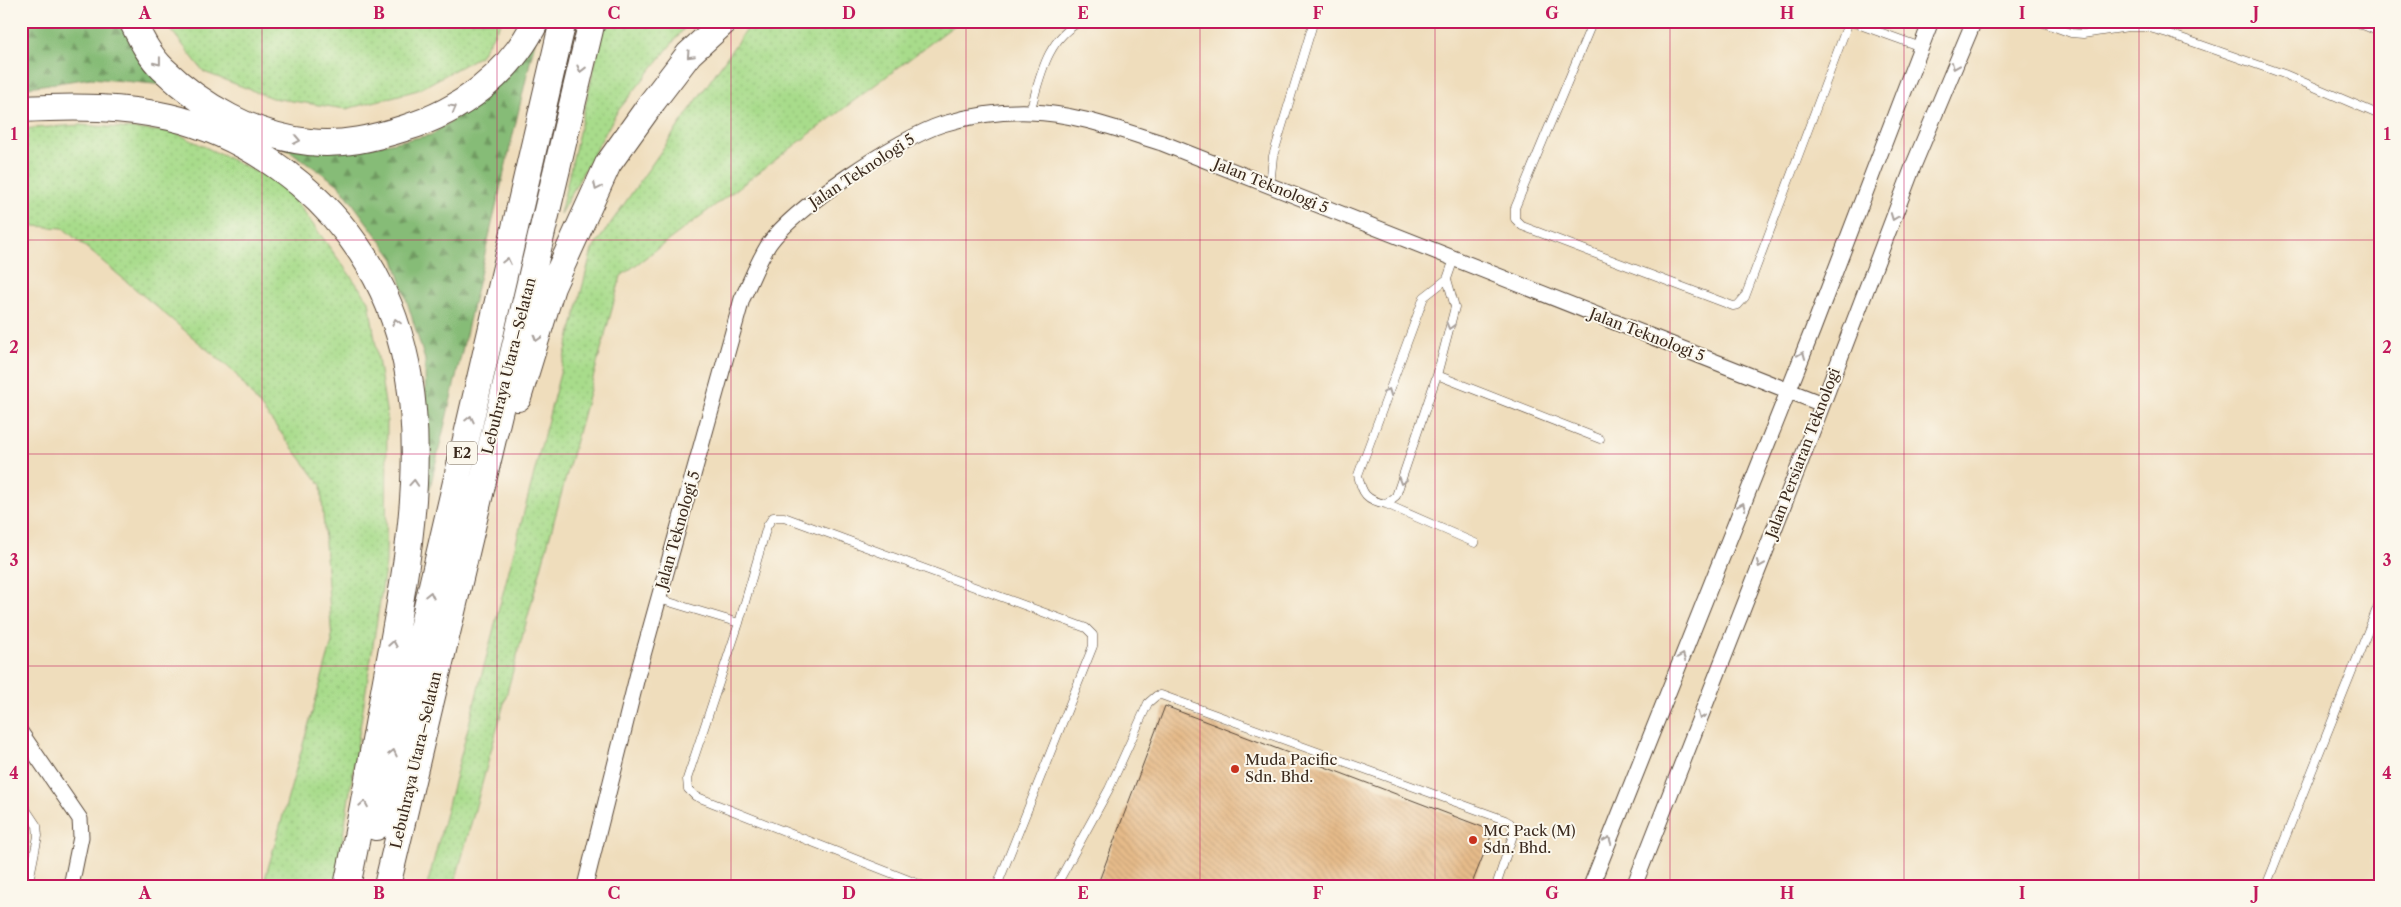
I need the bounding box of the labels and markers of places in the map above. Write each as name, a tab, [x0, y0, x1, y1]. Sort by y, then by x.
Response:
place label: Muda Pacific Sdn. Bhd.	[1245, 750, 1338, 786]
marker: Muda Pacific Sdn. Bhd.	[1229, 763, 1241, 775]
place label: MC Pack (M) Sdn. Bhd.	[1483, 821, 1576, 857]
marker: MC Pack (M) Sdn. Bhd.	[1467, 834, 1479, 846]

